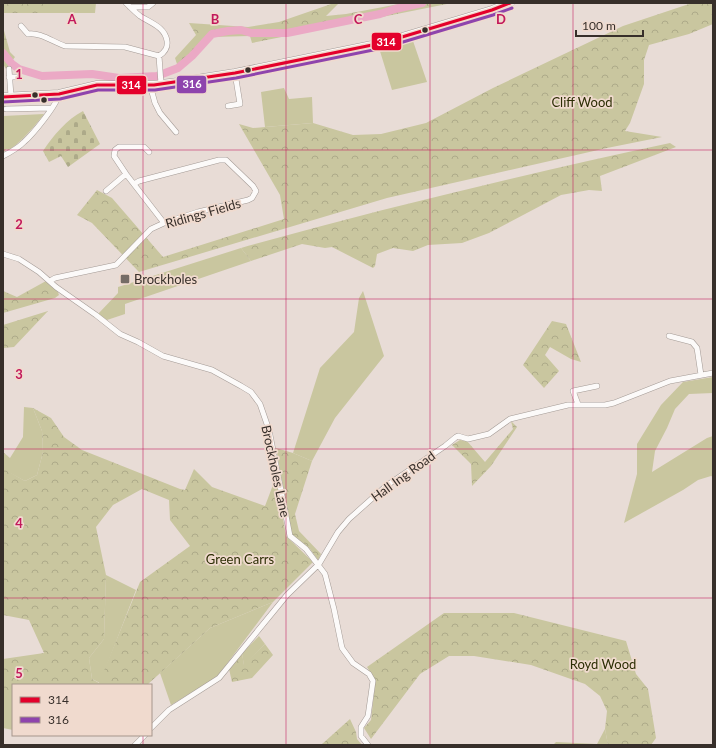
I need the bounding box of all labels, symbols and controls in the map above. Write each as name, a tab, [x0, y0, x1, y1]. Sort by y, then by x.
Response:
text: A	[66, 11, 77, 27]
text: B	[211, 11, 220, 27]
text: C	[354, 11, 363, 27]
text: D	[496, 11, 506, 27]
scale bar	[576, 12, 643, 38]
text: 100 m	[582, 18, 616, 33]
unlabelled marker	[420, 25, 430, 35]
line badge: 314	[371, 32, 402, 51]
text: 314	[376, 35, 396, 48]
unlabelled marker	[243, 65, 253, 75]
text: 1	[15, 66, 23, 82]
line badge: 314	[116, 75, 147, 95]
line badge: 316	[176, 75, 207, 94]
text: 316	[182, 77, 202, 90]
text: 314	[121, 78, 141, 91]
unlabelled marker	[30, 90, 40, 100]
park label: Cliff Wood	[551, 94, 613, 110]
unlabelled marker	[39, 95, 49, 105]
street label: Ridings Fields	[163, 194, 243, 231]
text: 2	[15, 216, 23, 232]
place label: Brockholes	[134, 271, 197, 287]
marker: Brockholes	[119, 273, 131, 285]
text: 3	[15, 366, 23, 382]
street label: Brockholes Lane	[258, 424, 294, 519]
street label: Hall Ing Road	[368, 447, 438, 505]
text: 4	[15, 515, 23, 531]
park label: Green Carrs	[206, 551, 275, 567]
park label: Royd Wood	[570, 656, 636, 672]
text: 5	[15, 665, 23, 681]
legend	[12, 684, 152, 736]
text: 314	[48, 692, 69, 707]
text: 316	[48, 712, 69, 727]

